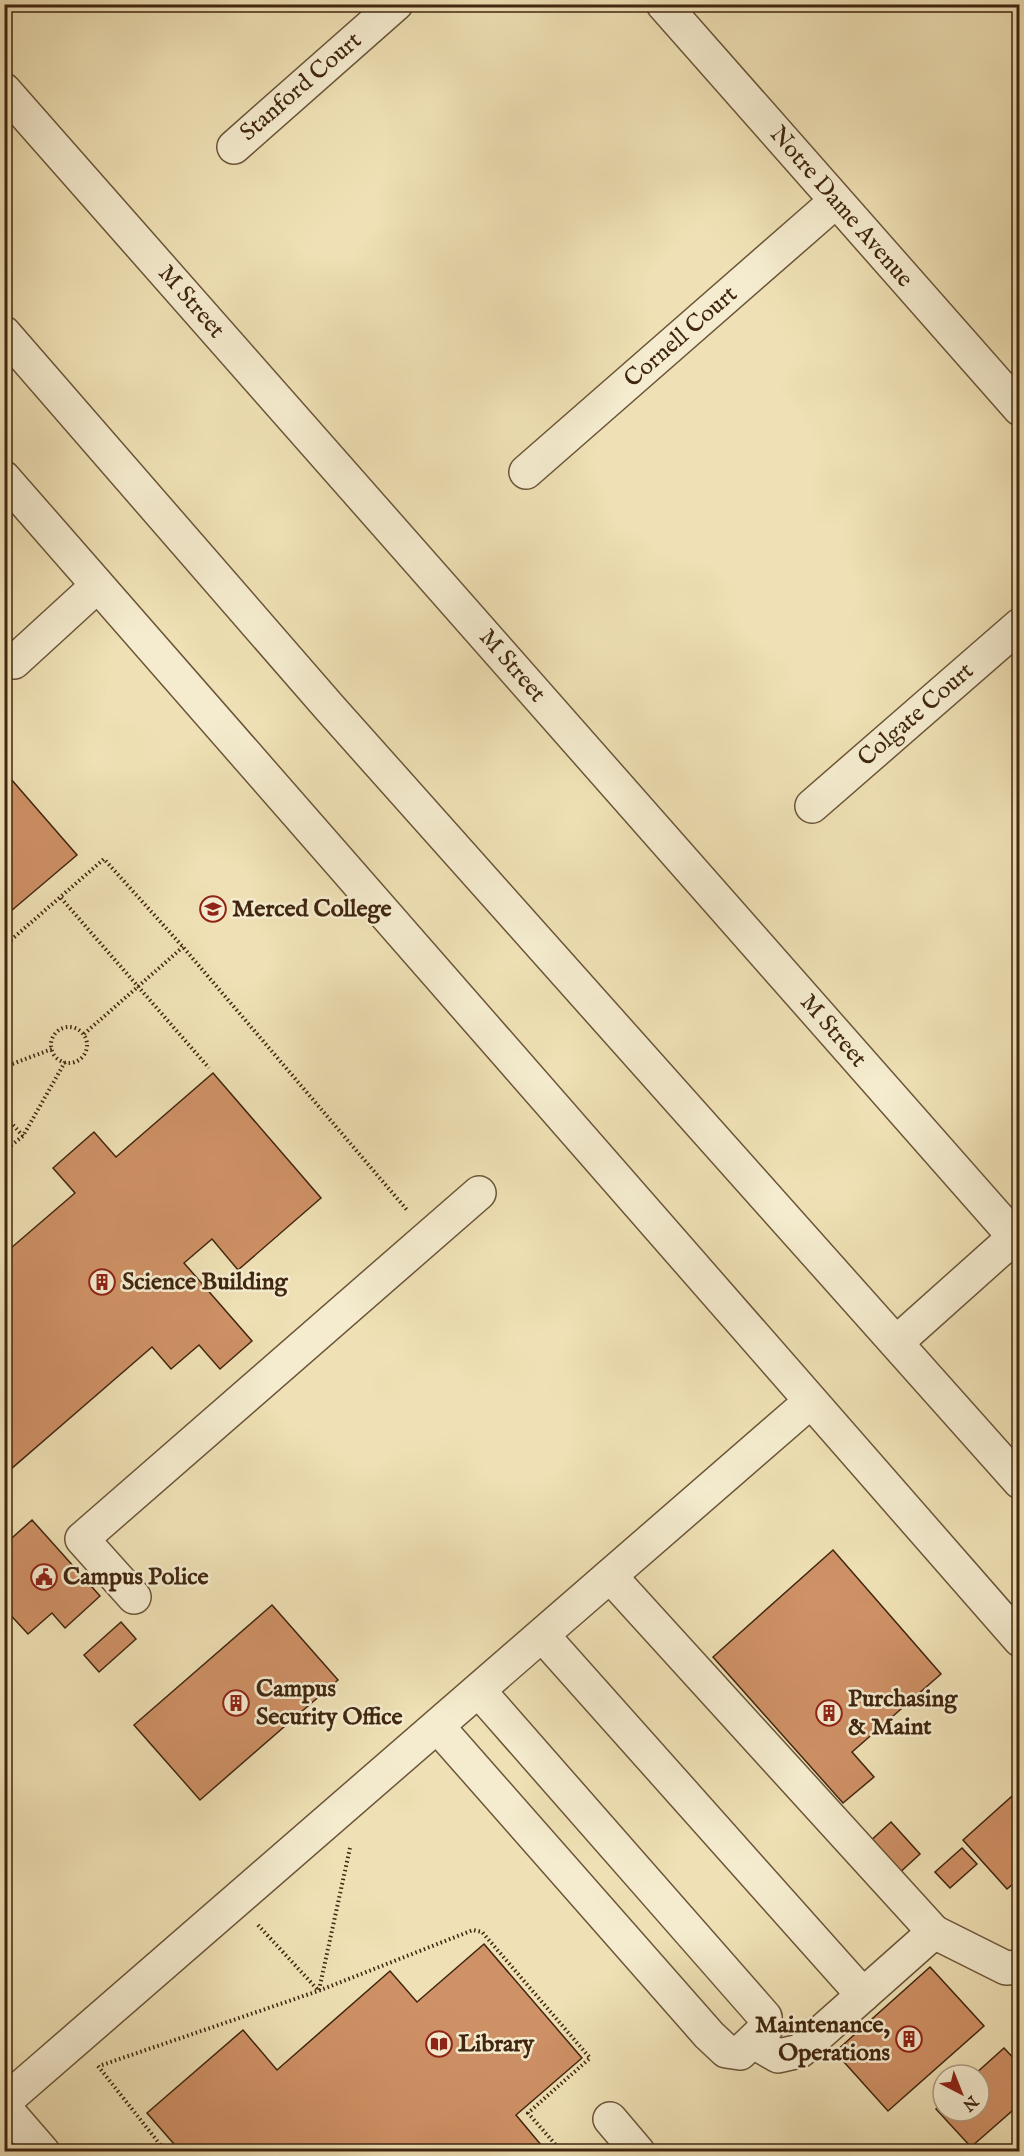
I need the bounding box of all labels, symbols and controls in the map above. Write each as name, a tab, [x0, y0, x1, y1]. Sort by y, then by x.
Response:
street label: Stanford Court	[234, 26, 368, 148]
street label: Notre Dame Avenue	[762, 120, 920, 294]
street label: M Street	[151, 259, 231, 345]
street label: Cornell Court	[618, 279, 744, 395]
street label: M Street	[472, 623, 552, 709]
street label: Colgate Court	[852, 656, 980, 774]
school or university icon: Merced College	[198, 894, 228, 924]
place label: Merced College	[232, 894, 392, 925]
street label: M Street	[793, 988, 873, 1074]
building icon: Science Building	[87, 1267, 117, 1297]
place label: Science Building	[122, 1267, 289, 1298]
public building icon: Campus Police	[29, 1562, 59, 1592]
place label: Campus Police	[63, 1562, 209, 1593]
place label: Campus Security Office	[256, 1674, 402, 1733]
place label: Purchasing & Maint	[848, 1684, 958, 1743]
building icon: Campus Security Office	[221, 1688, 251, 1718]
building icon: Purchasing & Maint	[814, 1698, 844, 1728]
place label: Maintenance, Operations	[755, 2010, 891, 2069]
building icon: Maintenance, Operations	[894, 2024, 924, 2054]
library icon: Library	[424, 2029, 454, 2059]
place label: Library	[458, 2029, 535, 2060]
north arrow	[931, 2063, 991, 2123]
text: N	[958, 2090, 982, 2115]

